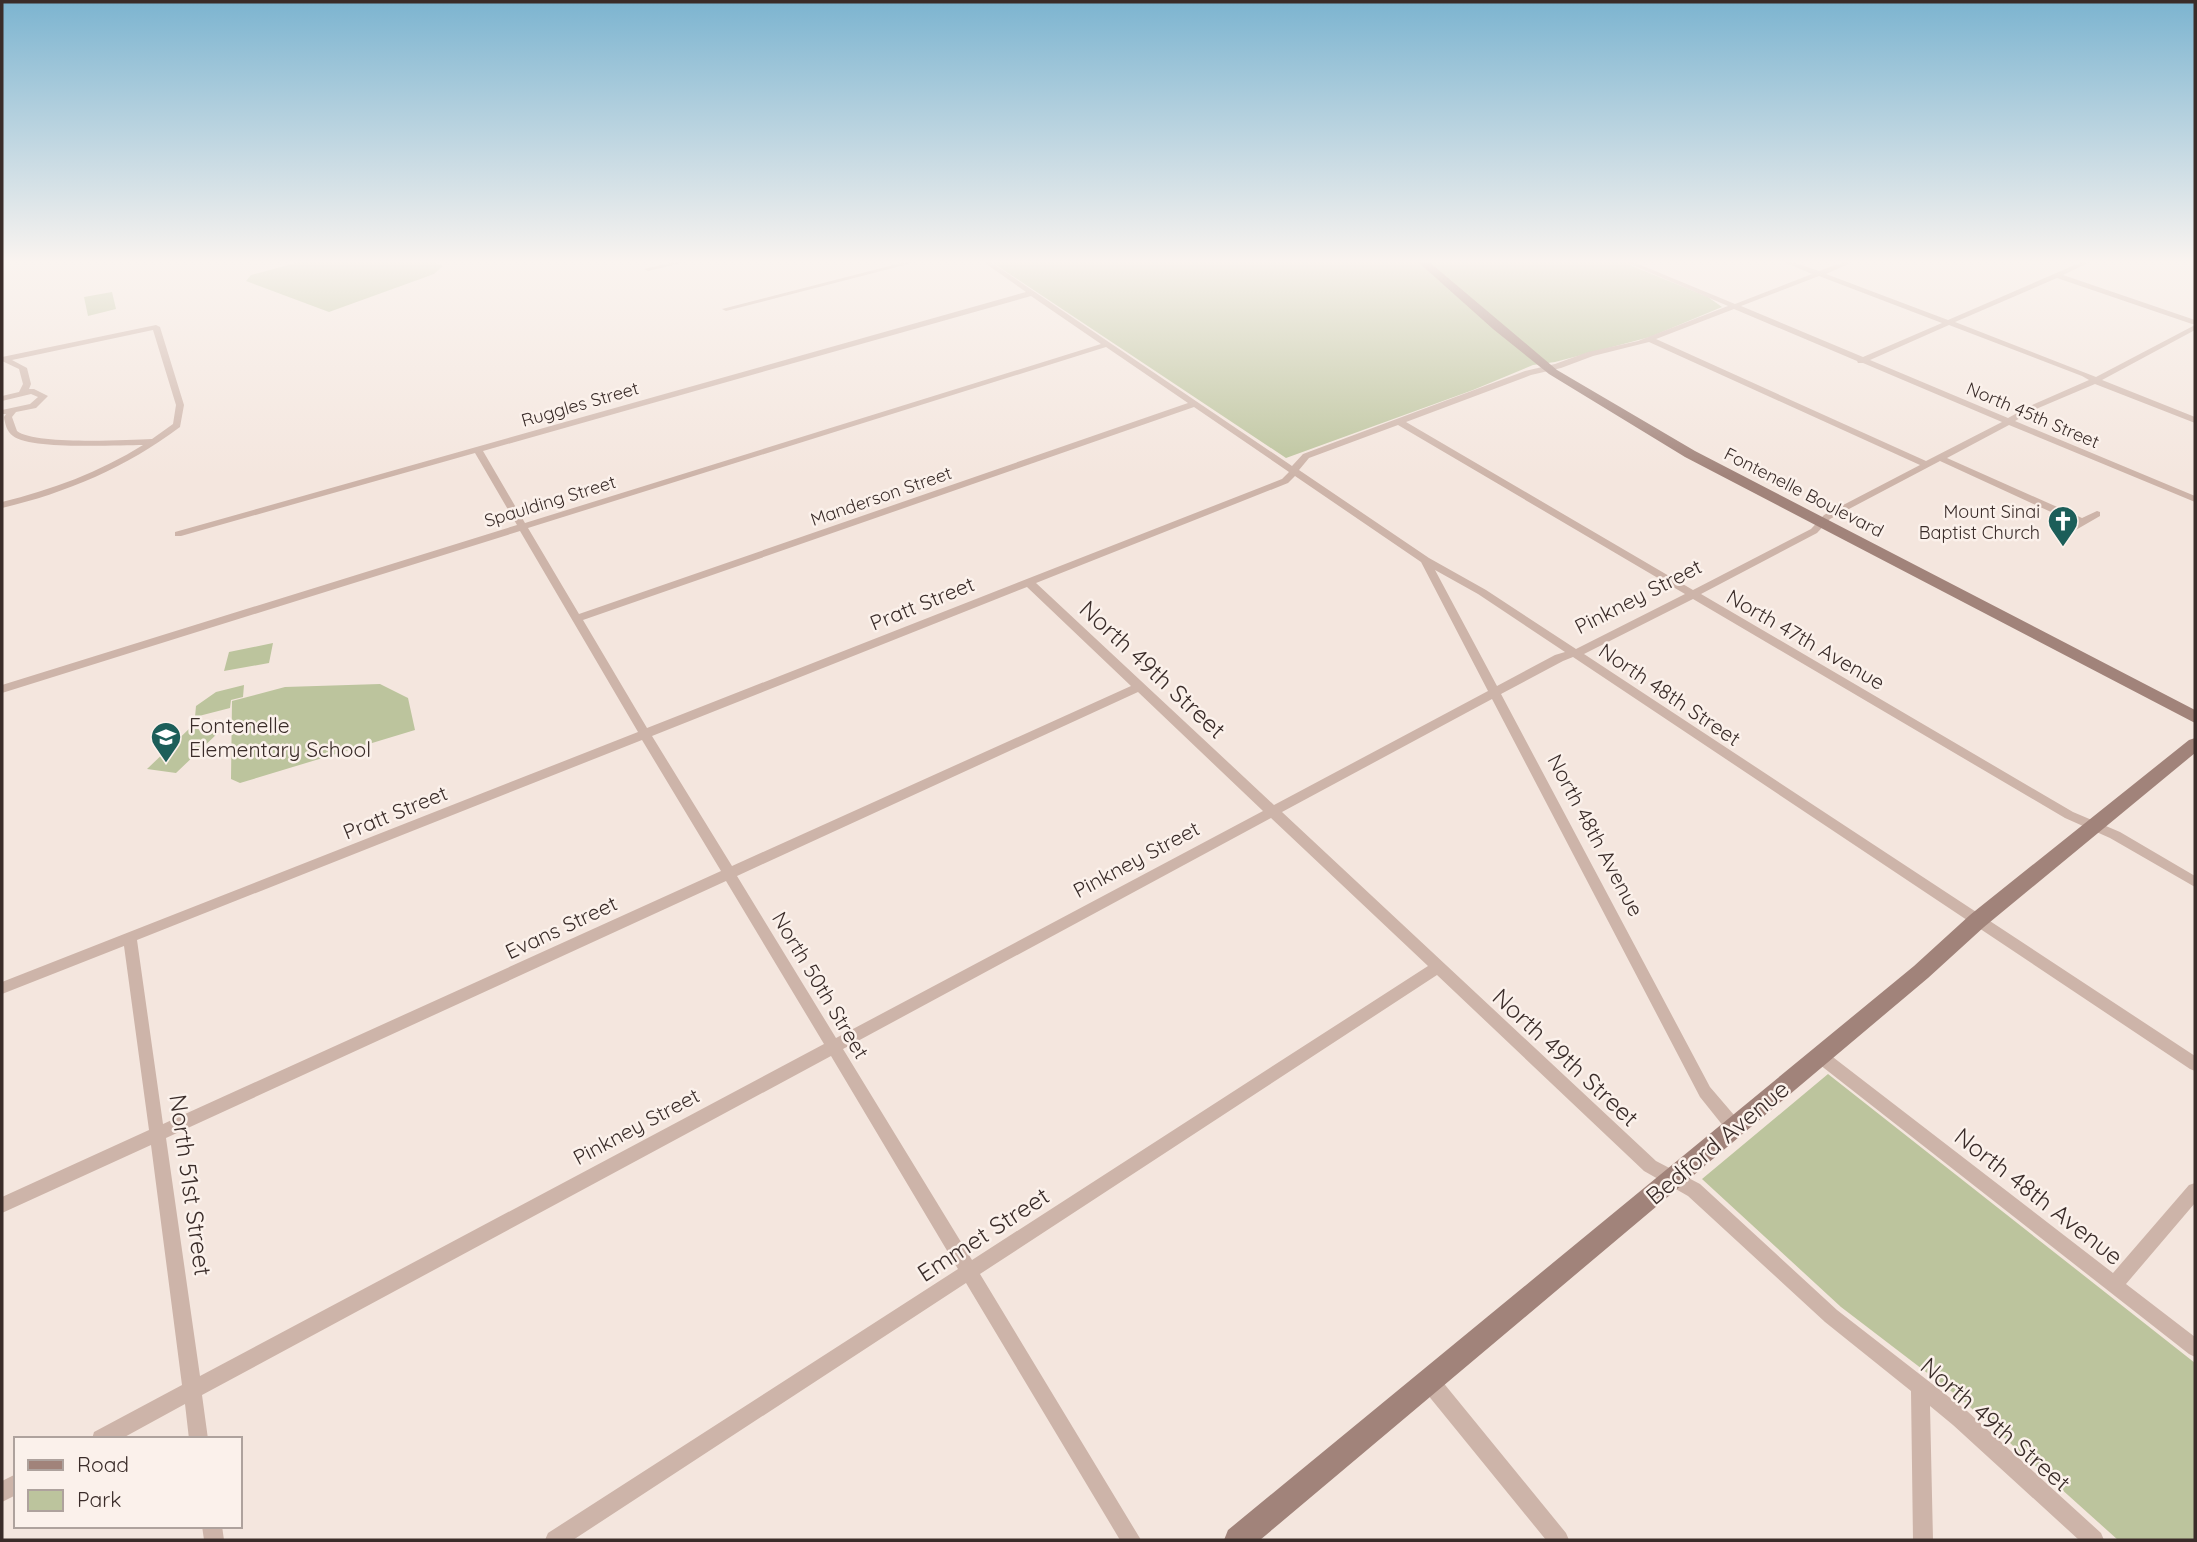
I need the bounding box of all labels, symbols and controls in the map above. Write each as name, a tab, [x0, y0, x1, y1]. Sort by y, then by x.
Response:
street label: Ruggles Street	[519, 376, 641, 432]
street label: North 45th Street	[1963, 377, 2103, 453]
street label: Fontenelle Boulevard	[1720, 442, 1888, 542]
street label: Manderson Street	[807, 461, 955, 531]
street label: Spaulding Street	[481, 470, 619, 532]
place label: Mount Sinai Baptist Church	[1919, 500, 2040, 544]
church icon: Mount Sinai Baptist Church	[2046, 504, 2080, 548]
street label: Pinkney Street	[1570, 553, 1706, 639]
street label: Pratt Street	[866, 570, 978, 636]
street label: North 47th Avenue	[1722, 583, 1890, 695]
street label: North 49th Street	[1074, 594, 1232, 744]
street label: North 48th Street	[1594, 637, 1746, 751]
place label: Fontenelle Elementary School	[189, 712, 371, 762]
school or university icon: Fontenelle Elementary School	[149, 720, 183, 764]
street label: North 48th Avenue	[1542, 750, 1650, 920]
street label: Pratt Street	[339, 779, 451, 845]
street label: Pinkney Street	[1068, 815, 1204, 903]
street label: Evans Street	[501, 890, 621, 964]
street label: North 50th Street	[767, 907, 875, 1063]
street label: North 49th Street	[1487, 982, 1645, 1132]
street label: Bedford Avenue	[1639, 1073, 1795, 1211]
street label: Pinkney Street	[568, 1082, 704, 1170]
street label: North 51st Street	[163, 1092, 219, 1278]
street label: North 48th Avenue	[1949, 1121, 2129, 1271]
street label: Emmet Street	[911, 1180, 1055, 1288]
street label: North 49th Street	[1915, 1351, 2077, 1497]
legend	[14, 1437, 242, 1528]
text: Road	[77, 1451, 129, 1477]
text: Park	[77, 1486, 121, 1512]

